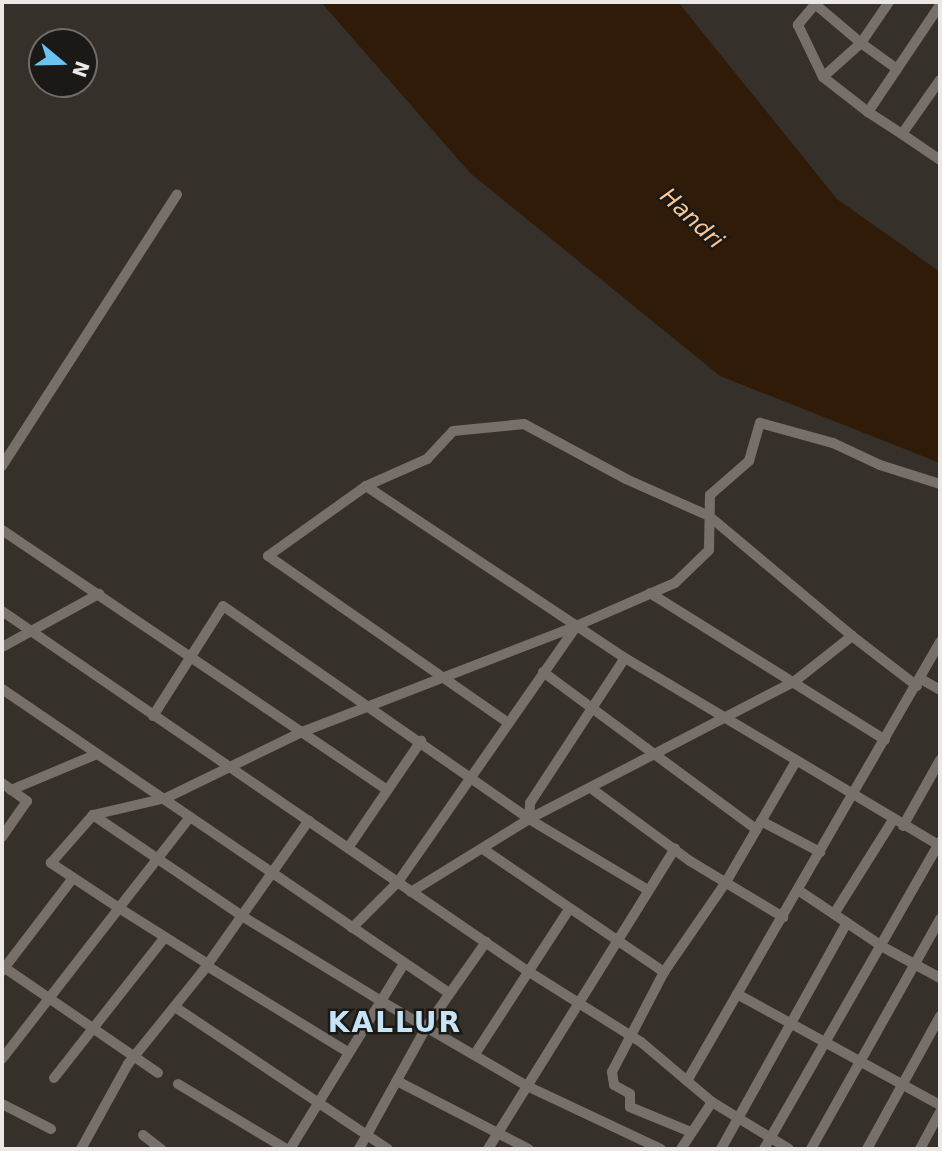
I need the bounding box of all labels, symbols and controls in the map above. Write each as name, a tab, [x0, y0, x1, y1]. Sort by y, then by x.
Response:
north arrow	[28, 28, 98, 98]
text: N	[68, 58, 94, 80]
water label: Handri	[655, 182, 729, 254]
district label: KALLUR	[329, 1006, 461, 1040]

